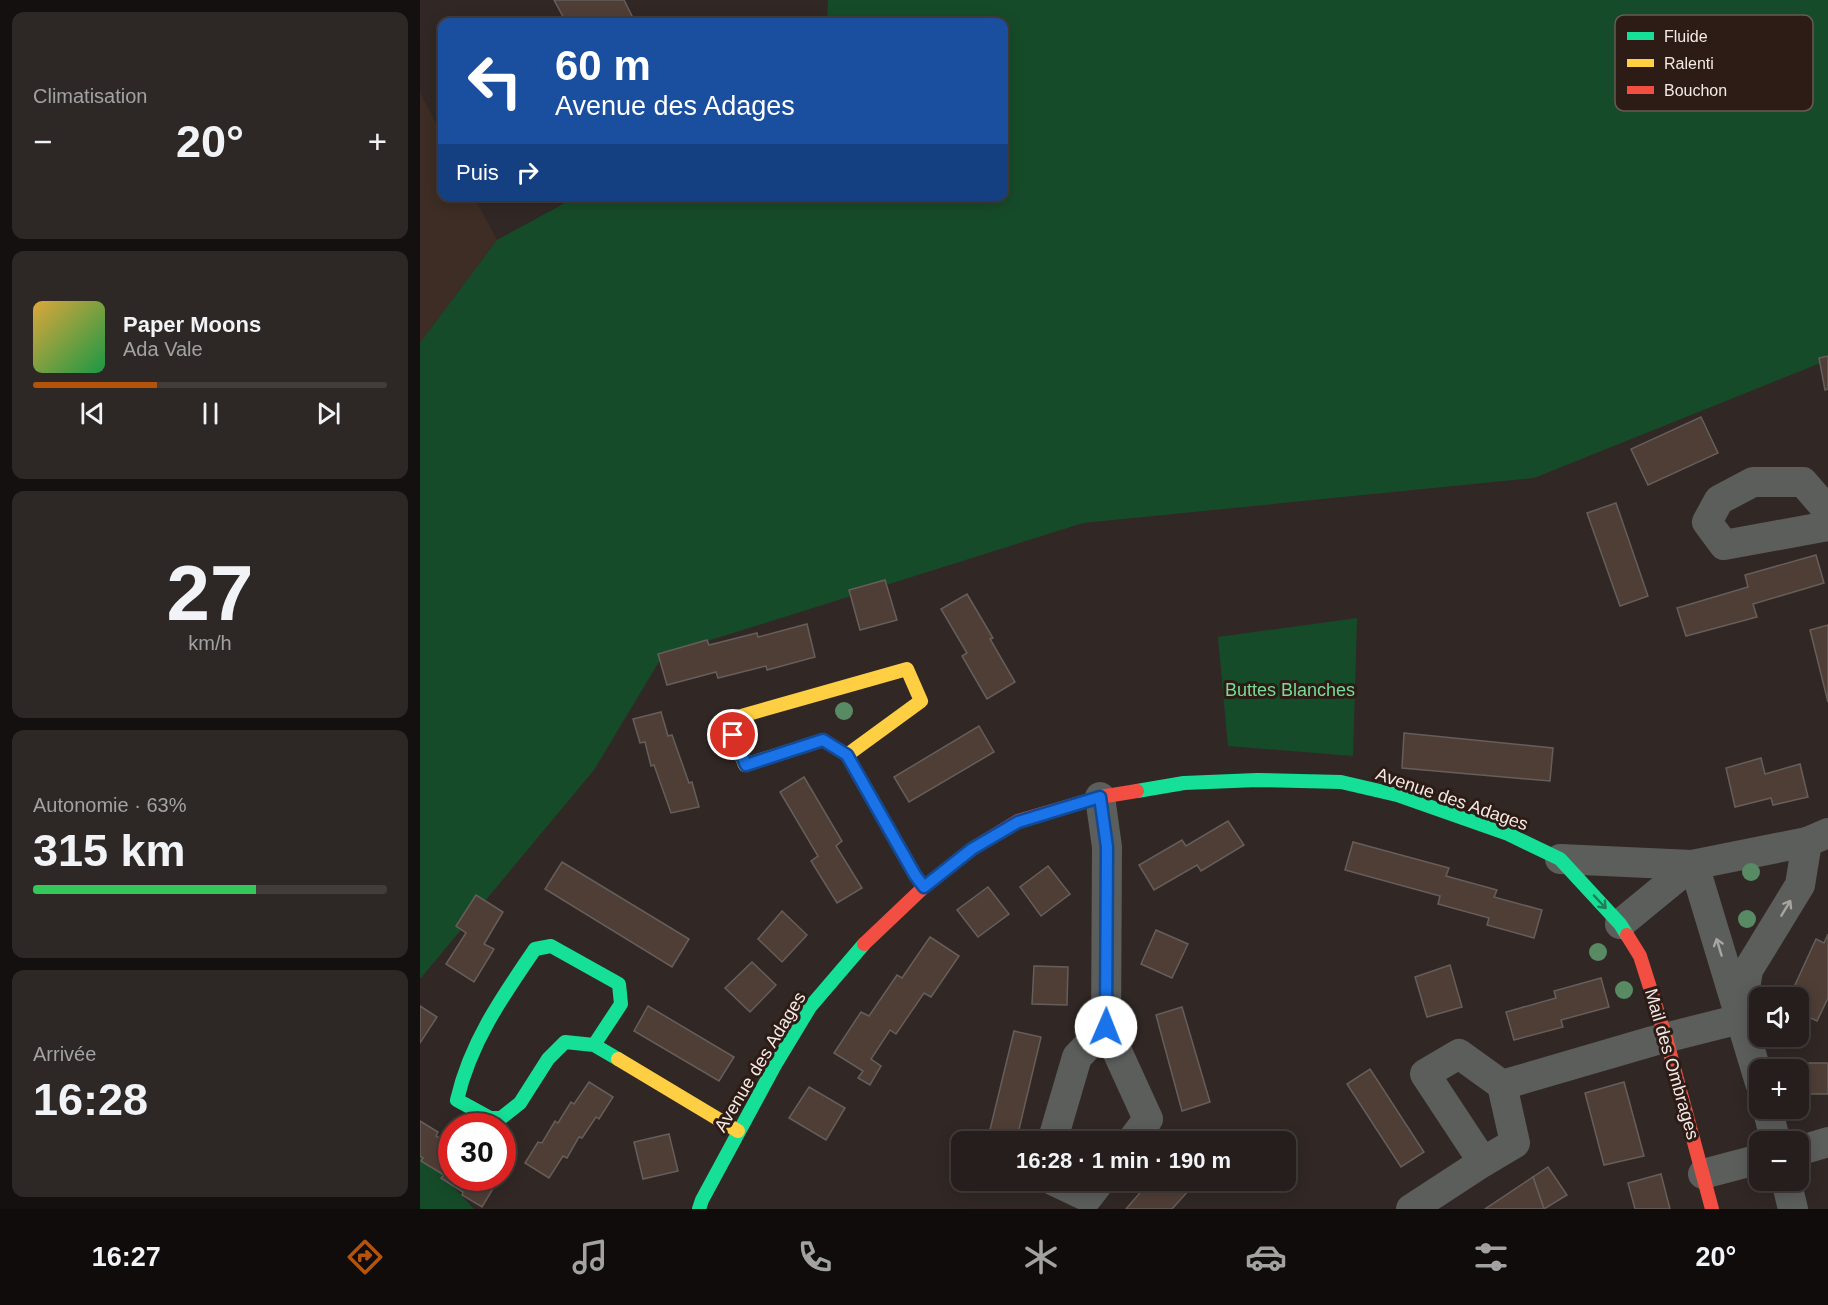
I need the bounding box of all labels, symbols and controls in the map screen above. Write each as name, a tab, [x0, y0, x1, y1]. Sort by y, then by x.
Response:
legend	[1615, 15, 1813, 111]
text: Fluide	[1664, 28, 1708, 45]
icon: left	[456, 42, 534, 120]
text: 60 m	[555, 42, 651, 89]
text: Ralenti	[1664, 55, 1714, 72]
text: Bouchon	[1664, 82, 1727, 99]
text: Climatisation	[33, 85, 147, 107]
text: Avenue des Adages	[555, 91, 795, 121]
text: 20°	[176, 116, 244, 167]
text: −	[33, 123, 52, 160]
text: +	[368, 123, 387, 160]
icon: right	[511, 156, 544, 189]
text: Puis	[456, 160, 499, 185]
text: Paper Moons	[123, 312, 261, 337]
text: Ada Vale	[123, 338, 203, 360]
icon: previous	[76, 397, 109, 430]
icon: pause	[194, 397, 227, 430]
icon: next	[312, 397, 345, 430]
text: 27	[167, 549, 253, 637]
text: km/h	[188, 632, 232, 654]
park label: Buttes Blanches	[1225, 680, 1355, 700]
pin	[707, 709, 758, 760]
icon: arrive	[716, 718, 749, 751]
street label: Avenue des Adages	[1373, 764, 1531, 834]
text: Autonomie · 63%	[33, 794, 186, 816]
text: 315 km	[33, 825, 186, 876]
one-way arrow	[1593, 895, 1607, 910]
one-way arrow	[1780, 900, 1792, 917]
one-way arrow	[1713, 938, 1724, 957]
street label: Mail des Ombrages	[1641, 986, 1703, 1142]
map controls	[1749, 987, 1809, 1191]
button: sound	[1749, 987, 1809, 1047]
street label: Avenue des Adages	[710, 988, 810, 1136]
position arrow	[1074, 995, 1138, 1059]
text: Arrivée	[33, 1043, 96, 1065]
button: +	[1749, 1059, 1809, 1119]
text: 16:28	[33, 1074, 148, 1125]
speed limit sign: 30	[438, 1113, 516, 1191]
button: −	[1749, 1131, 1809, 1191]
text: 16:28 · 1 min · 190 m	[1016, 1148, 1231, 1173]
icon: directions	[344, 1236, 386, 1278]
icon: music	[569, 1236, 611, 1278]
icon: phone	[794, 1236, 836, 1278]
icon: climate	[1020, 1236, 1062, 1278]
icon: car	[1245, 1236, 1287, 1278]
icon: filters	[1470, 1236, 1512, 1278]
text: 16:27	[92, 1242, 161, 1272]
text: 20°	[1695, 1242, 1736, 1272]

